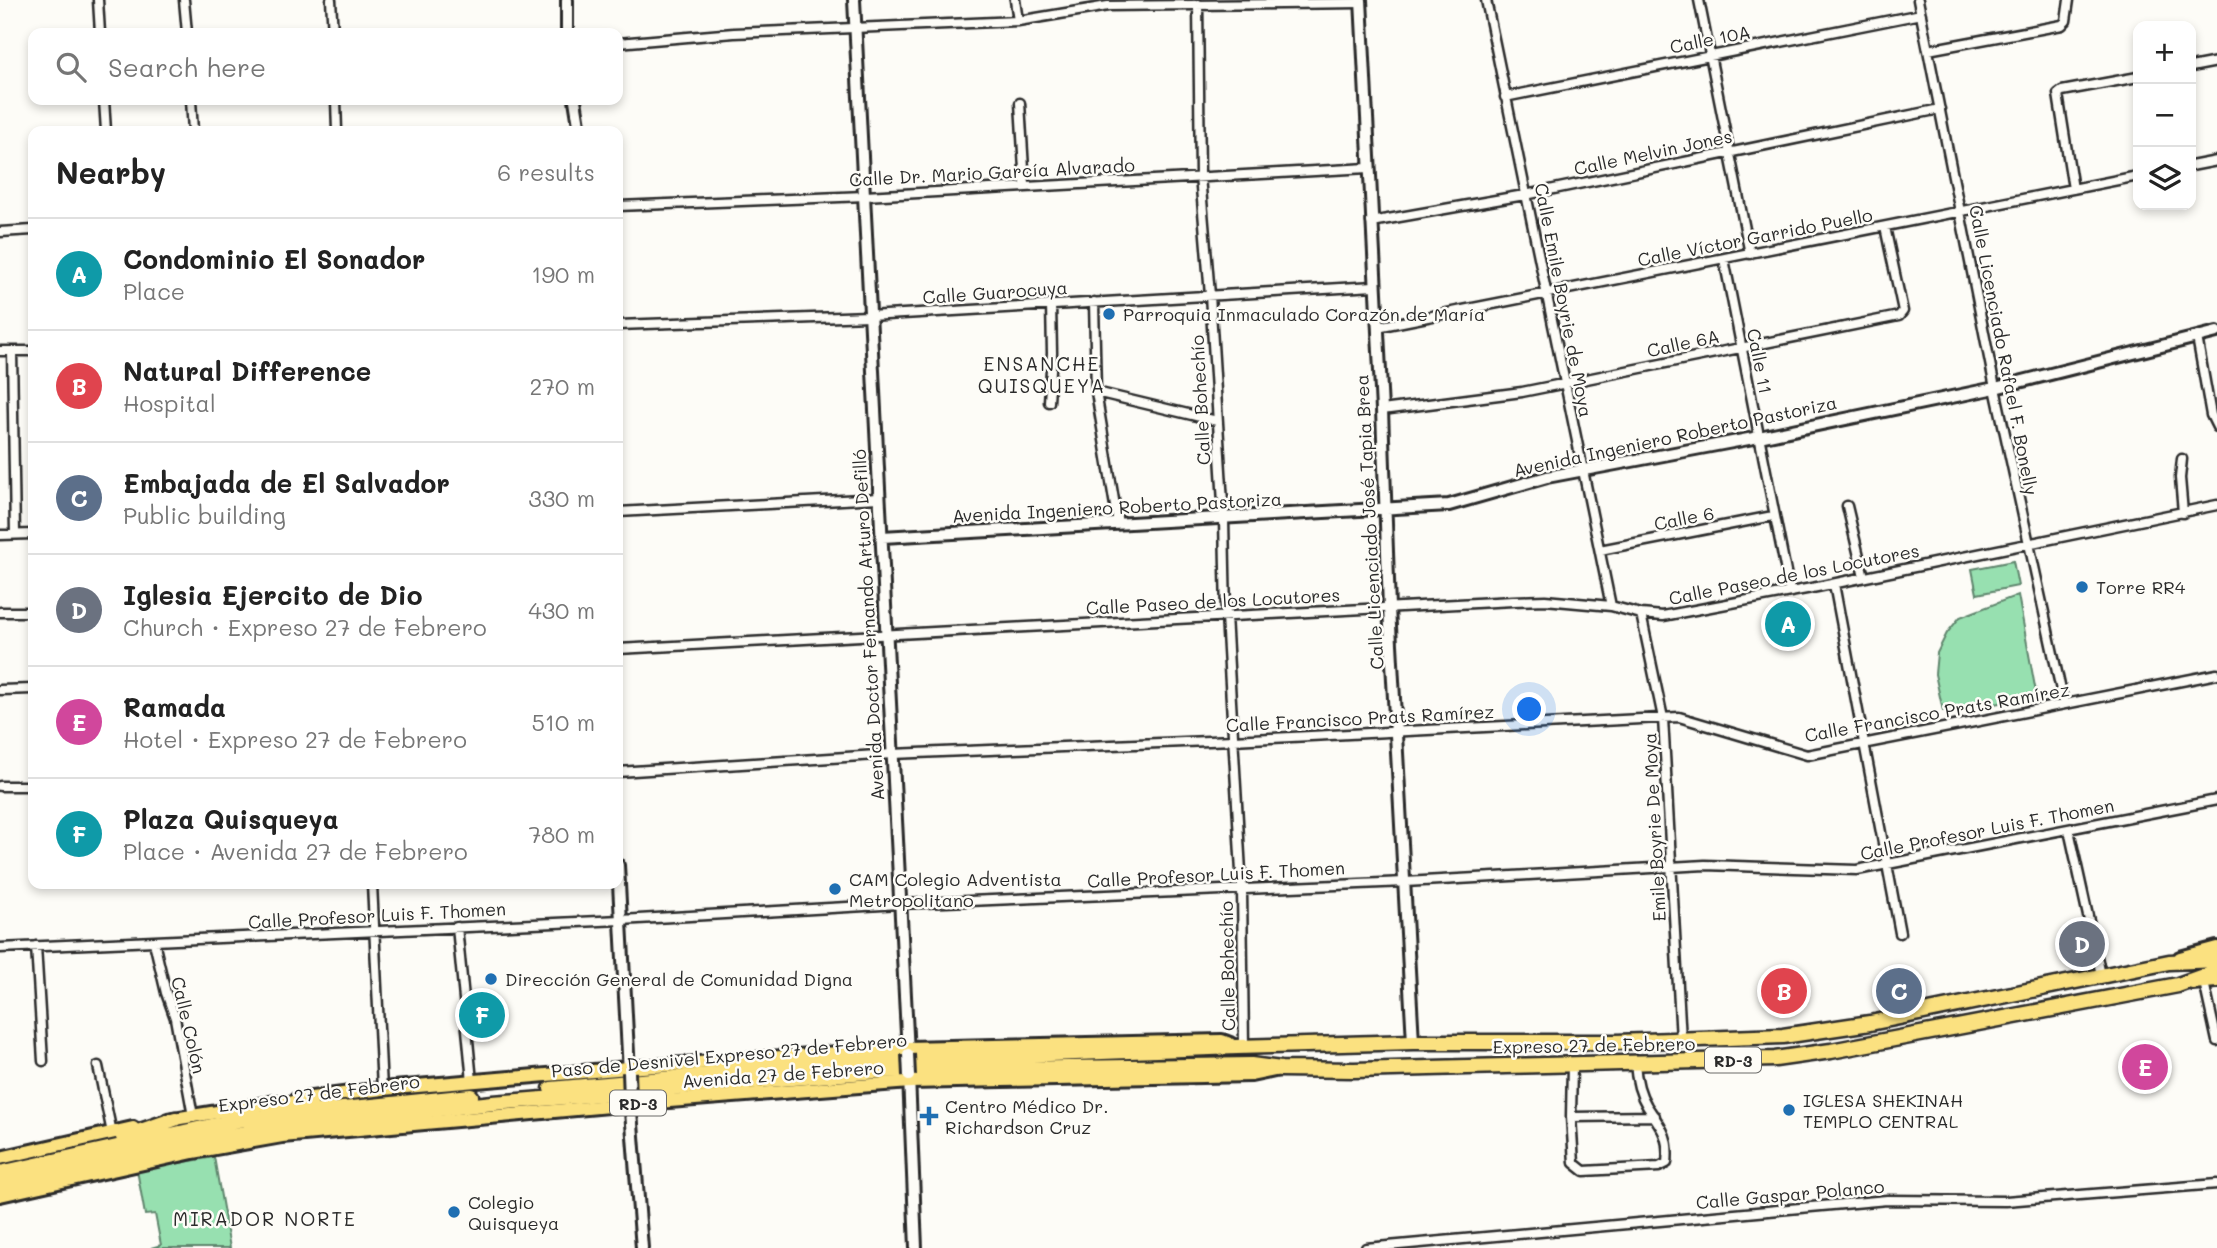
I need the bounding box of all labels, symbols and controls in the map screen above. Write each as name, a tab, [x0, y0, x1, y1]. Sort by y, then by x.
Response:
street label: Calle 10A	[1668, 19, 1752, 59]
map controls	[2133, 21, 2196, 210]
button: +	[2133, 21, 2196, 84]
search box	[28, 28, 623, 105]
icon: search	[52, 48, 90, 86]
text: Search here	[108, 50, 266, 84]
button: −	[2133, 84, 2196, 147]
street label: Calle Melvin Jones	[1572, 124, 1734, 180]
button: layers	[2133, 147, 2196, 210]
text: Nearby	[56, 152, 166, 192]
street label: Calle Dr. Mario García Alvarado	[849, 153, 1136, 191]
text: 6 results	[497, 157, 595, 187]
street label: Calle Emile Boyrie de Moya	[1529, 181, 1599, 419]
street label: Calle Víctor Garrido Puello	[1635, 202, 1875, 272]
street label: Calle Licenciado Rafael F. Bonelly	[1964, 203, 2044, 497]
text: Condominio El Sonador	[123, 242, 425, 276]
text: A	[71, 259, 87, 289]
text: 190 m	[531, 259, 595, 289]
street label: Calle Guarocuya	[922, 275, 1068, 309]
text: Place	[123, 276, 185, 306]
place label: Parroquia Inmaculado Corazón de María	[1123, 302, 1485, 326]
marker: Parroquia Inmaculado Corazón de María	[1101, 306, 1117, 322]
street label: Calle 6A	[1645, 324, 1721, 362]
street label: Calle 11	[1742, 326, 1778, 396]
street label: Calle Bohechío	[1185, 334, 1215, 466]
district label: ENSANCHE QUISQUEYA	[978, 351, 1106, 398]
text: Natural Difference	[123, 354, 371, 388]
text: B	[71, 371, 87, 401]
text: 270 m	[530, 371, 595, 401]
street label: Calle Licenciado José Tapia Brea	[1349, 374, 1389, 670]
text: Hospital	[123, 388, 216, 418]
street label: Avenida Ingeniero Roberto Pastoriza	[1511, 390, 1839, 482]
street label: Avenida Doctor Fernando Arturo Defilló	[847, 448, 889, 801]
text: Embajada de El Salvador	[123, 466, 450, 500]
text: C	[70, 483, 88, 513]
text: 330 m	[528, 483, 595, 513]
street label: Avenida Ingeniero Roberto Pastoriza	[951, 486, 1283, 528]
text: Public building	[123, 500, 286, 530]
street label: Calle 6	[1652, 500, 1716, 536]
street label: Calle Paseo de los Locutores	[1667, 538, 1921, 610]
place label: Torre RR4	[2096, 575, 2186, 599]
text: Iglesia Ejercito de Dio	[123, 578, 422, 612]
marker: Torre RR4	[2074, 579, 2090, 595]
street label: Calle Paseo de los Locutores	[1085, 582, 1341, 620]
text: D	[71, 595, 87, 625]
text: 430 m	[528, 595, 595, 625]
pin: A	[1765, 598, 1811, 650]
text: Church · Expreso 27 de Febrero	[123, 612, 487, 642]
street label: Calle Francisco Prats Ramírez	[1803, 677, 2071, 747]
text: Ramada	[123, 690, 226, 724]
your location	[1512, 692, 1546, 726]
street label: Calle Francisco Prats Ramírez	[1225, 699, 1495, 737]
text: E	[72, 707, 86, 737]
text: 510 m	[531, 707, 595, 737]
text: Hotel · Expreso 27 de Febrero	[123, 724, 467, 754]
street label: Emile Boyrie De Moya	[1637, 732, 1671, 922]
street label: Calle Profesor Luis F. Thomen	[1858, 793, 2116, 865]
text: Plaza Quisqueya	[123, 802, 339, 836]
text: F	[72, 819, 86, 849]
text: 780 m	[528, 819, 595, 849]
text: Place · Avenida 27 de Febrero	[123, 836, 468, 866]
street label: Calle Profesor Luis F. Thomen	[1087, 855, 1345, 893]
place label: CAM Colegio Adventista Metropolitano	[849, 867, 1062, 912]
marker: CAM Colegio Adventista Metropolitano	[827, 881, 843, 897]
street label: Calle Profesor Luis F. Thomen	[248, 896, 506, 934]
street label: Calle Bohechío	[1214, 900, 1240, 1031]
pin: D	[2059, 918, 2105, 970]
pin: B	[1761, 965, 1807, 1017]
pin: C	[1876, 965, 1922, 1017]
place label: Dirección General de Comunidad Digna	[505, 967, 853, 991]
marker: Dirección General de Comunidad Digna	[483, 971, 499, 987]
street label: Calle Colón	[166, 974, 212, 1076]
pin: F	[459, 989, 505, 1041]
street label: Paso de Desnivel Expreso 27 de Febrero	[550, 1027, 908, 1083]
street label: Expreso 27 de Febrero	[1493, 1031, 1696, 1059]
pin: E	[2122, 1041, 2168, 1093]
road number: RD-3	[1705, 1048, 1761, 1072]
street label: Avenida 27 de Febrero	[681, 1055, 885, 1093]
street label: Expreso 27 de Febrero	[217, 1069, 421, 1117]
place label: IGLESA SHEKINAH TEMPLO CENTRAL	[1803, 1088, 1963, 1133]
road number: RD-3	[610, 1091, 666, 1116]
place label: Centro Médico Dr. Richardson Cruz	[945, 1094, 1109, 1139]
marker: IGLESA SHEKINAH TEMPLO CENTRAL	[1781, 1102, 1797, 1118]
marker: Centro Médico Dr. Richardson Cruz	[919, 1106, 939, 1126]
street label: Calle Gaspar Polanco	[1695, 1174, 1886, 1214]
place label: Colegio Quisqueya	[468, 1190, 559, 1235]
marker: Colegio Quisqueya	[446, 1204, 462, 1220]
district label: MIRADOR NORTE	[173, 1206, 357, 1231]

